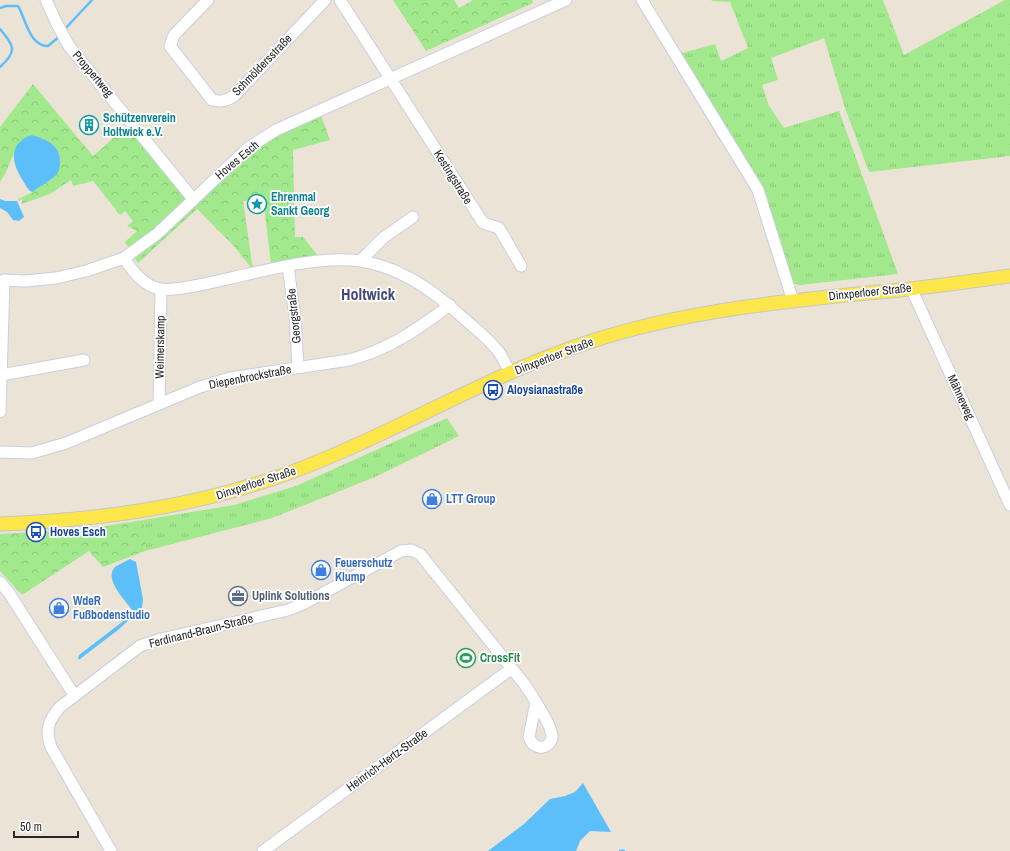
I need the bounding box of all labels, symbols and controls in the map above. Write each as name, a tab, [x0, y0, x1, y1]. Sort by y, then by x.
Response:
street label: Schmöldersstraße	[229, 31, 295, 99]
street label: Proppertweg	[69, 47, 117, 101]
place label: Schützenverein Holtwick e.V.	[103, 110, 176, 140]
building icon: Schützenverein Holtwick e.V.	[78, 114, 100, 136]
street label: Hoves Esch	[212, 137, 262, 183]
street label: Kestingstraße	[430, 147, 476, 207]
place label: Ehrenmal Sankt Georg	[271, 189, 330, 219]
place icon: Ehrenmal Sankt Georg	[246, 193, 268, 215]
street label: Dinxperloer Straße	[828, 280, 912, 304]
district label: Holtwick	[341, 283, 396, 305]
street label: Georgstraße	[283, 288, 305, 344]
street label: Weimerskamp	[151, 315, 169, 379]
street label: Dinxperloer Straße	[512, 334, 596, 378]
street label: Diepenbrockstraße	[207, 361, 293, 393]
street label: Mähneweg	[944, 372, 979, 423]
bus stop icon: Aloysianastraße	[482, 379, 504, 401]
place label: Aloysianastraße	[507, 382, 584, 398]
street label: Dinxperloer Straße	[214, 463, 298, 503]
shop icon: LTT Group	[421, 488, 443, 510]
place label: LTT Group	[446, 491, 496, 507]
bus stop icon: Hoves Esch	[25, 521, 47, 543]
place label: Hoves Esch	[50, 524, 106, 540]
place label: Feuerschutz Klump	[335, 555, 393, 585]
shop icon: Feuerschutz Klump	[310, 559, 332, 581]
office icon: Uplink Solutions	[227, 585, 249, 607]
place label: Uplink Solutions	[252, 588, 330, 604]
place label: WdeR Fußbodenstudio	[73, 593, 150, 623]
shop icon: WdeR Fußbodenstudio	[48, 597, 70, 619]
street label: Ferdinand-Braun-Straße	[147, 610, 255, 652]
sports icon: CrossFit	[455, 647, 477, 669]
place label: CrossFit	[480, 650, 521, 666]
street label: Heinrich-Hertz-Straße	[343, 725, 431, 795]
scale bar	[14, 813, 78, 839]
text: 50 m	[20, 819, 42, 835]

